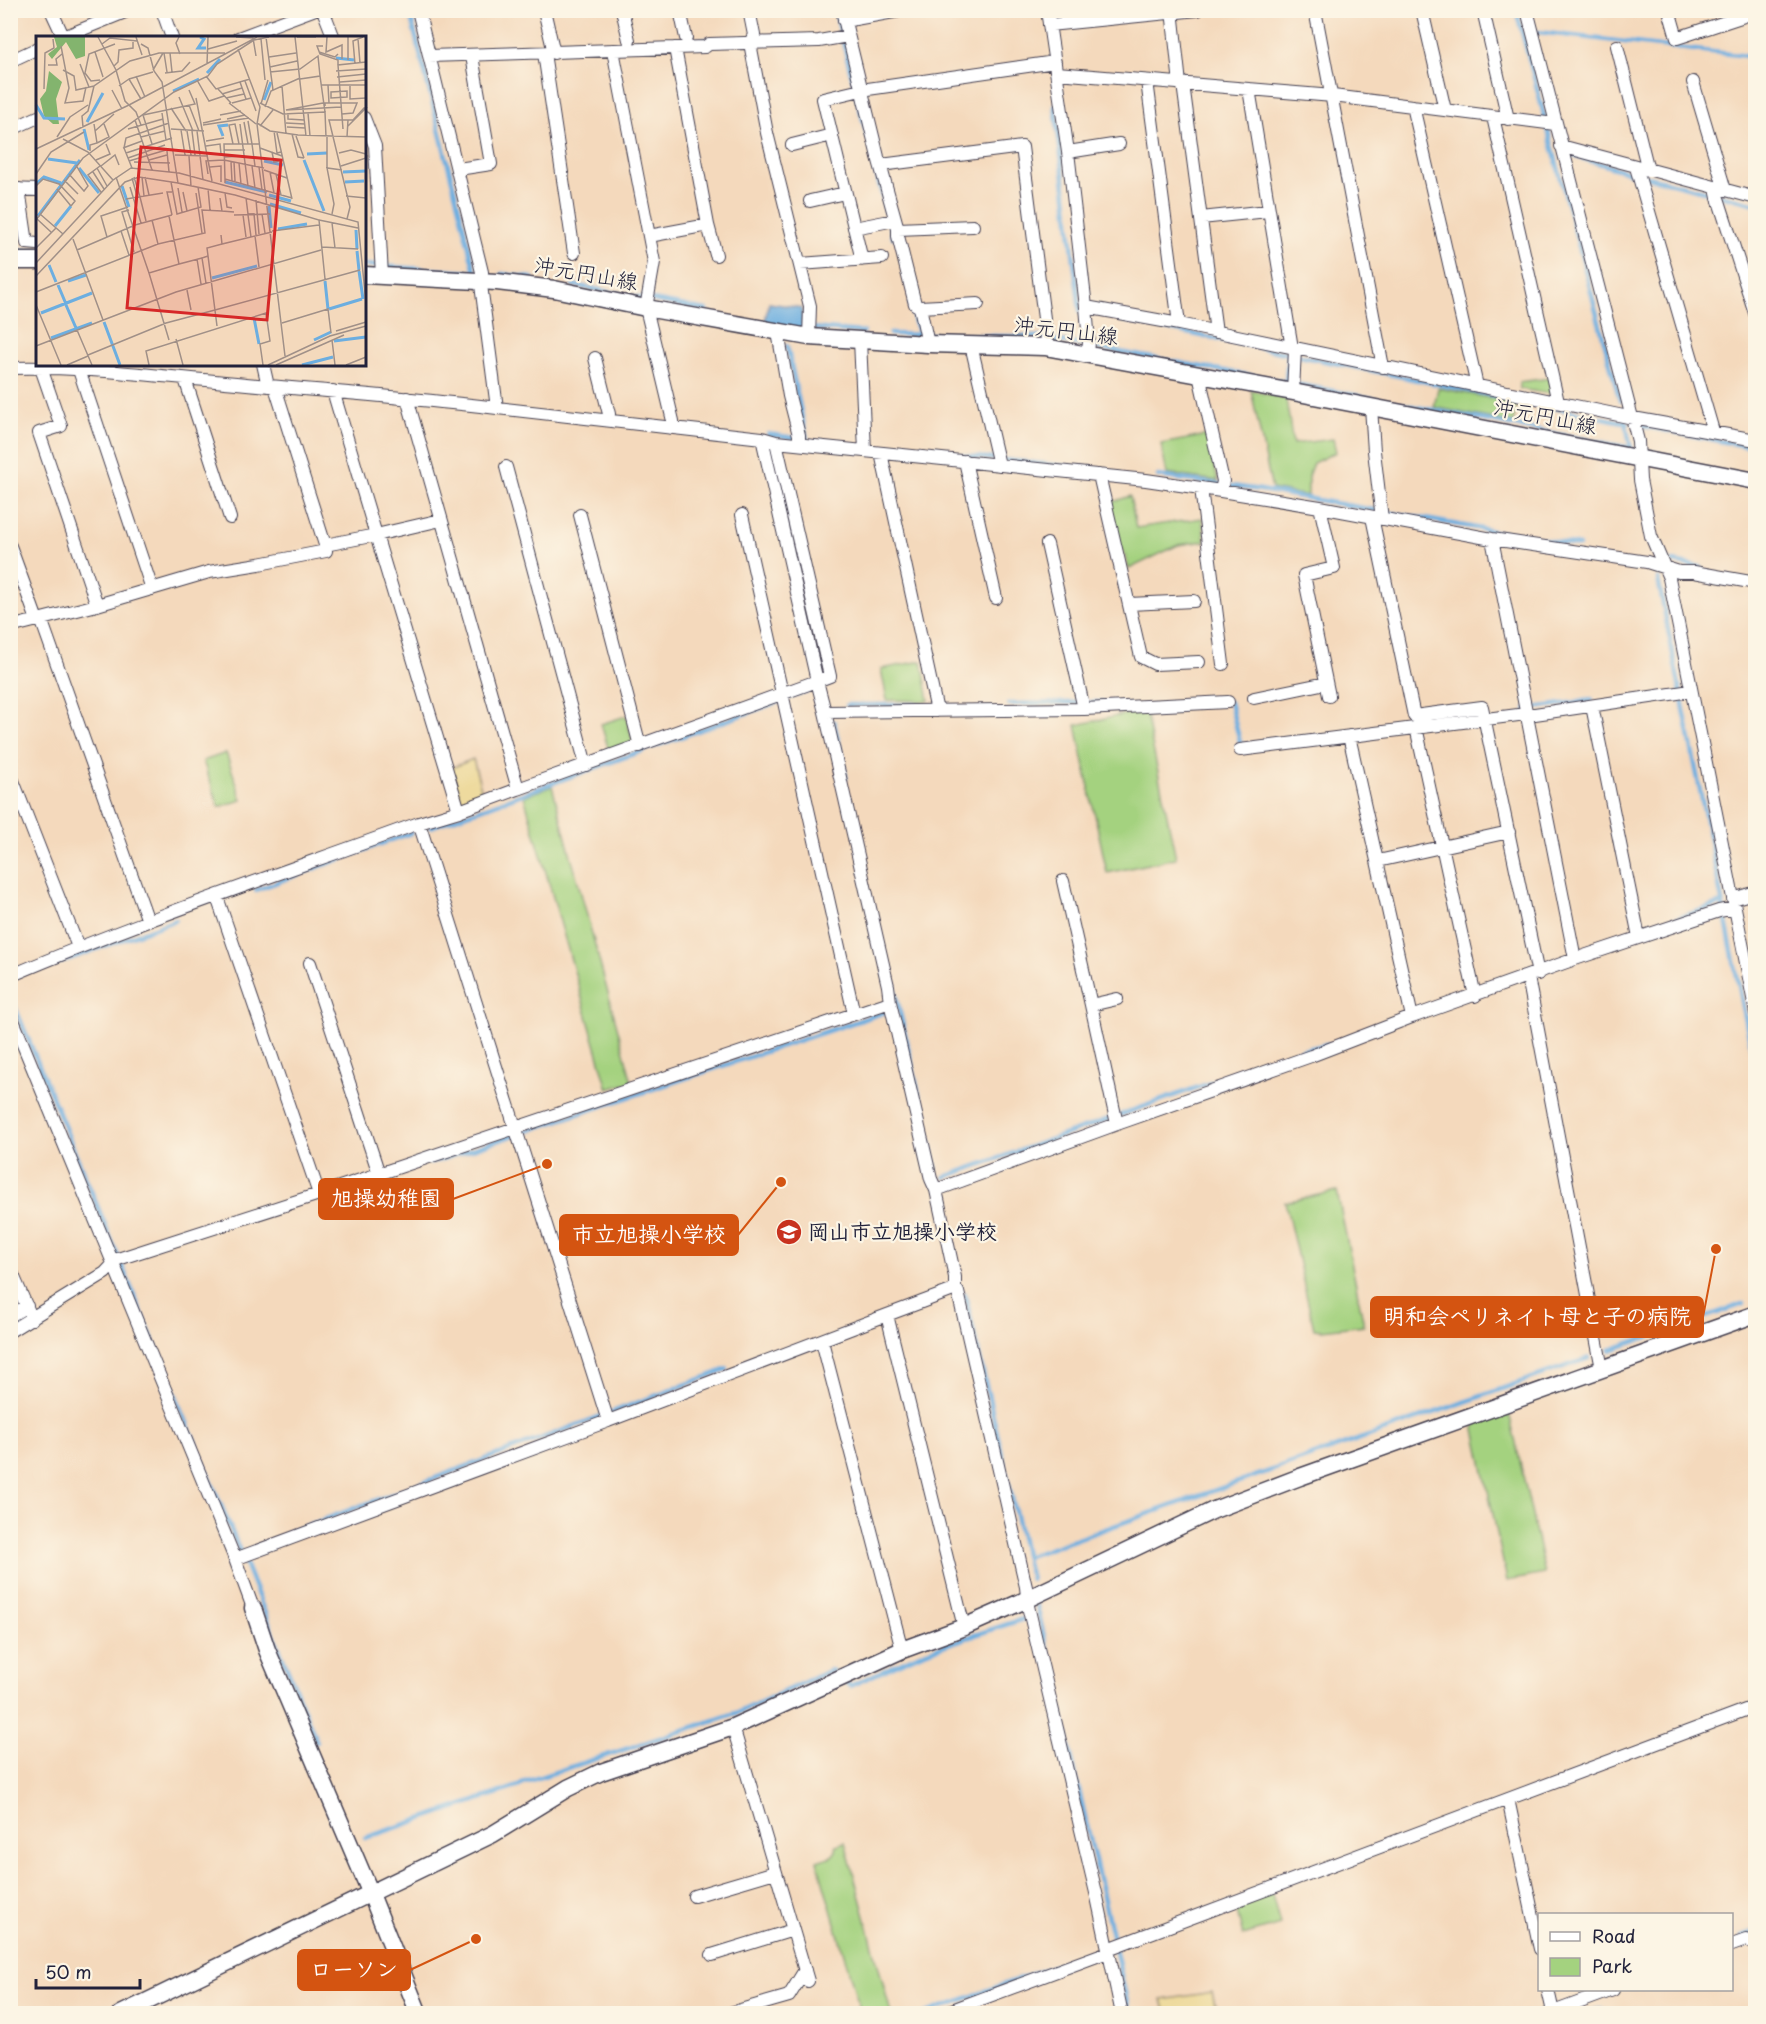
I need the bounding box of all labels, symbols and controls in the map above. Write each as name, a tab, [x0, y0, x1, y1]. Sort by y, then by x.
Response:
inset map	[36, 36, 366, 366]
street label: 沖元円山線	[532, 247, 641, 297]
street label: 沖元円山線	[1012, 307, 1120, 351]
street label: 沖元円山線	[1491, 389, 1600, 441]
callout: 旭操幼稚園	[319, 1179, 453, 1219]
text: 旭操幼稚園	[331, 1180, 441, 1213]
place label: 岡山市立旭操小学校	[808, 1214, 997, 1246]
callout: 市立旭操小学校	[560, 1215, 738, 1255]
text: 市立旭操小学校	[572, 1216, 726, 1249]
school or university icon: 岡山市立旭操小学校	[774, 1217, 804, 1247]
callout: 明和会ペリネイト母と子の病院	[1371, 1297, 1703, 1337]
text: 明和会ペリネイト母と子の病院	[1383, 1298, 1691, 1331]
legend	[1538, 1913, 1733, 1991]
text: Road	[1592, 1922, 1636, 1949]
callout: ローソン	[298, 1950, 410, 1990]
text: ローソン	[310, 1951, 398, 1984]
scale bar	[36, 1952, 140, 1990]
text: Park	[1592, 1952, 1632, 1979]
text: 50 m	[45, 1958, 92, 1985]

